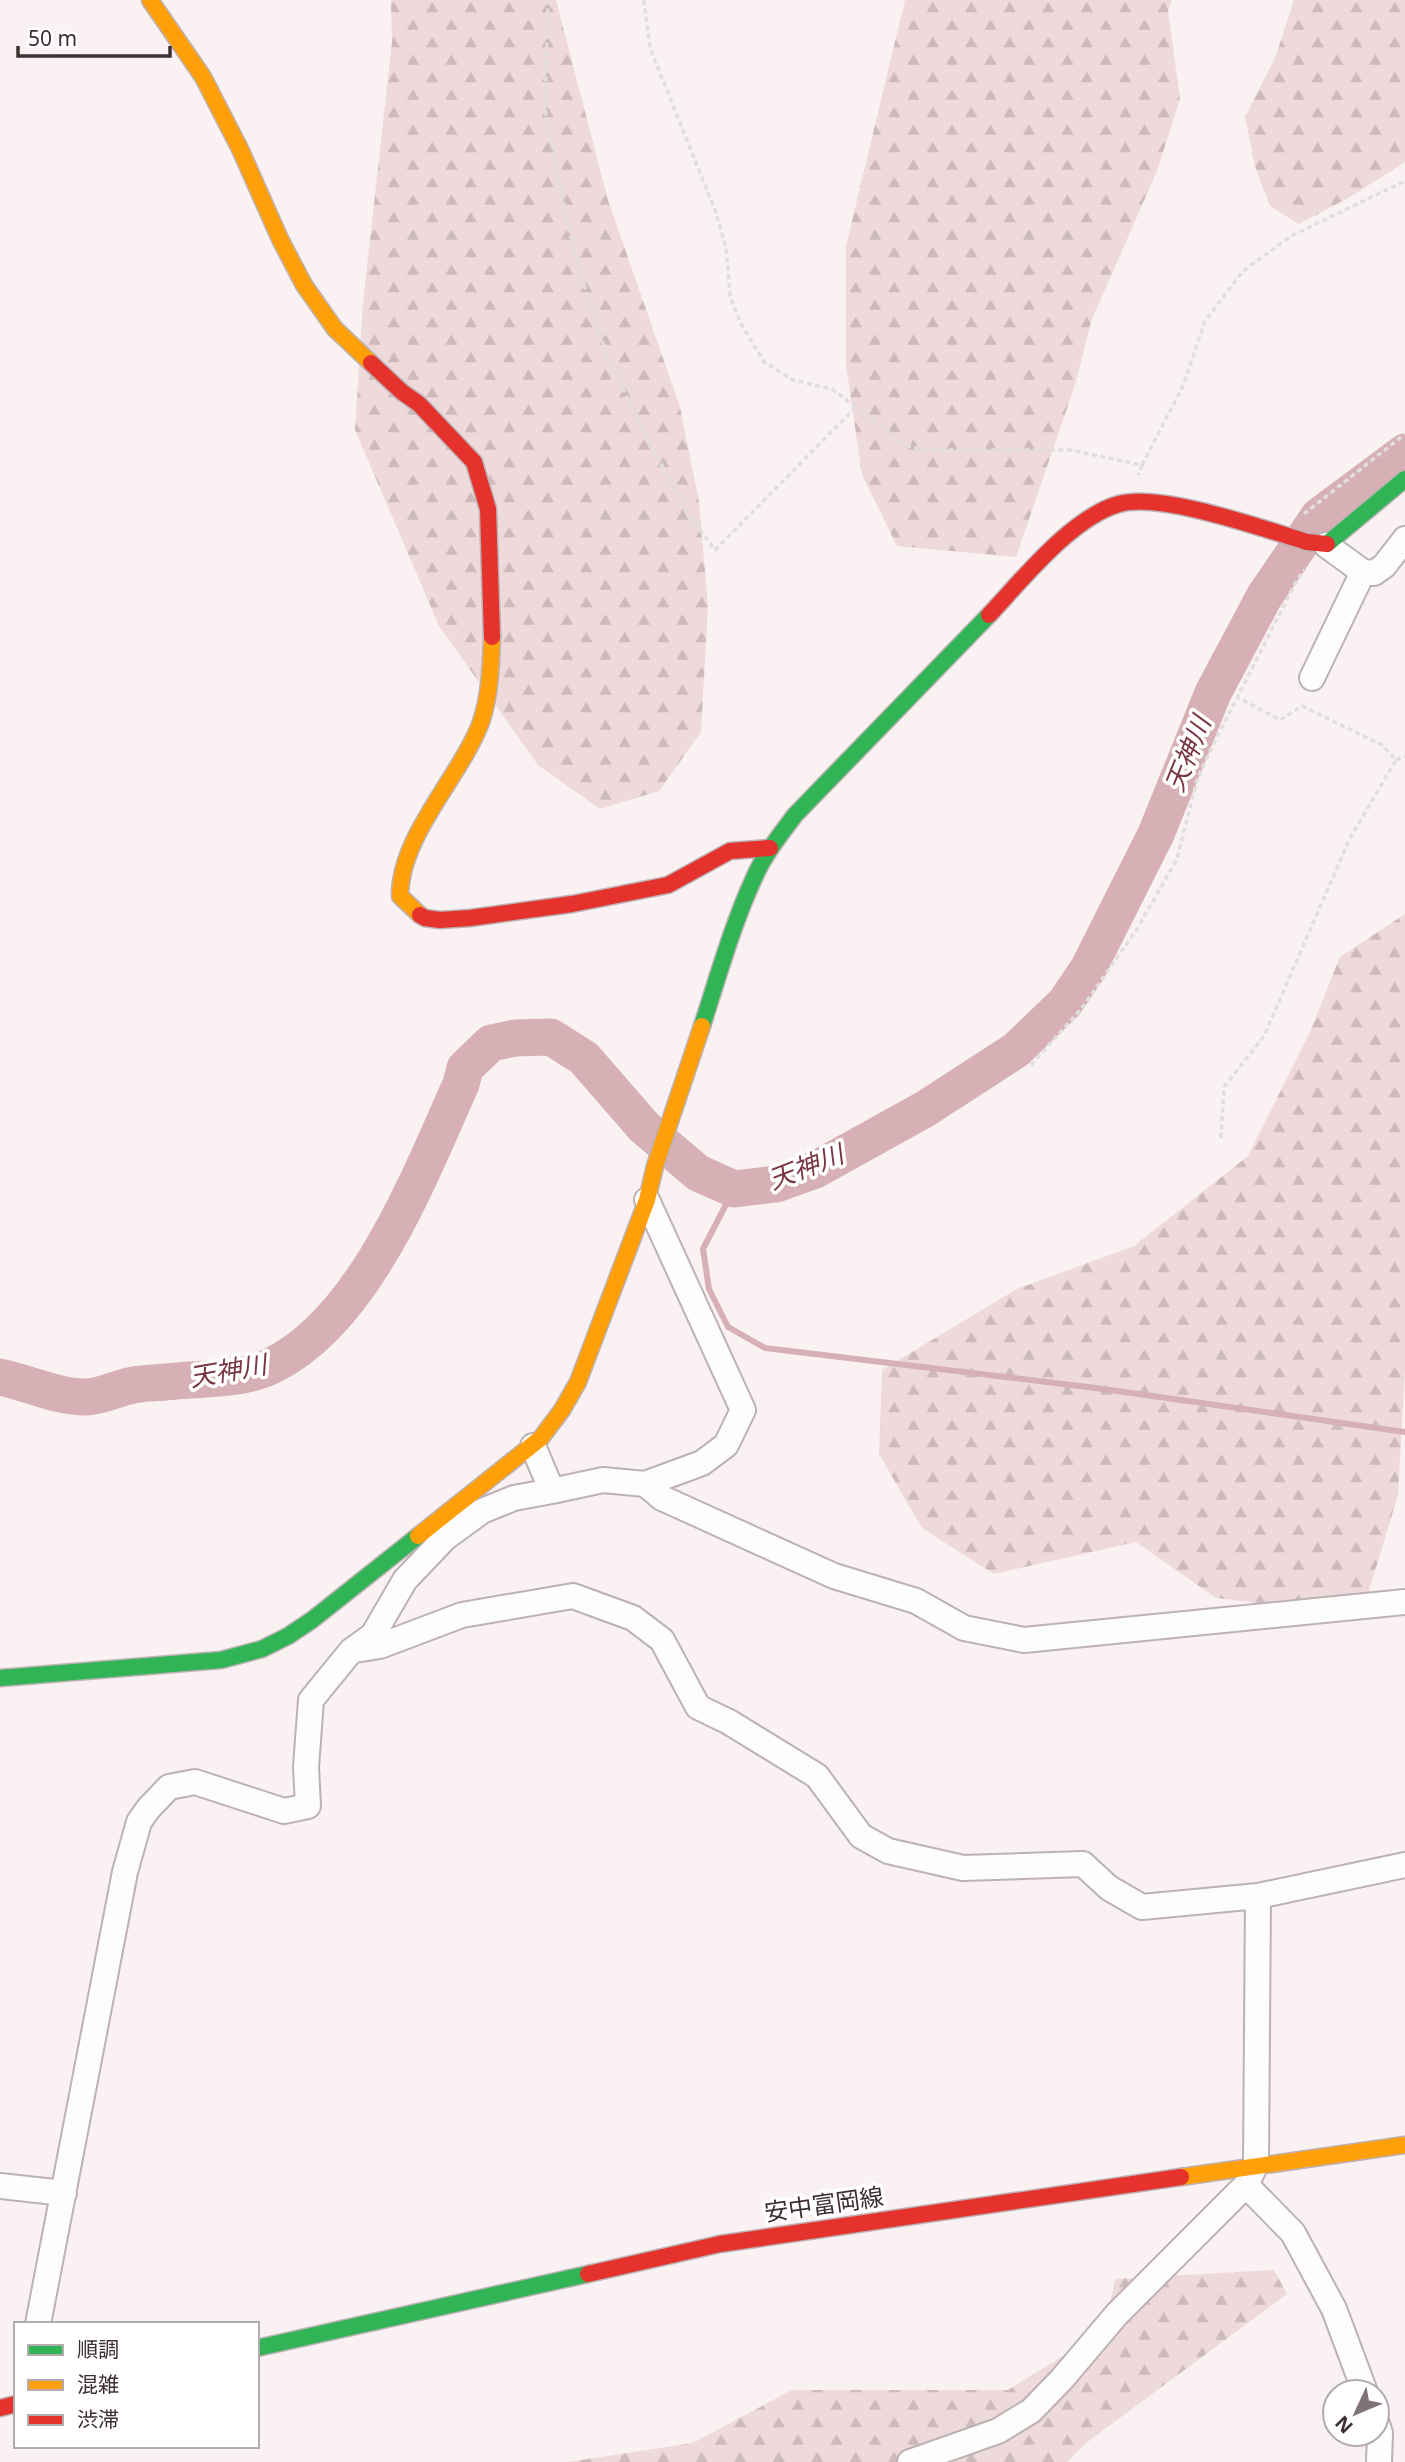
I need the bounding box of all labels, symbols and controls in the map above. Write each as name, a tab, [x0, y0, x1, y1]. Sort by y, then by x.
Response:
scale bar	[18, 14, 170, 58]
text: 50 m	[28, 24, 77, 52]
water label: 天神川	[1156, 708, 1219, 797]
water label: 天神川	[763, 1134, 851, 1197]
water label: 天神川	[186, 1345, 272, 1395]
street label: 安中富岡線	[762, 2179, 886, 2228]
legend	[14, 2322, 259, 2448]
text: 順調	[77, 2335, 119, 2363]
text: 混雑	[77, 2370, 119, 2398]
north arrow	[1321, 2378, 1391, 2448]
text: 渋滞	[77, 2405, 119, 2433]
text: N	[1329, 2410, 1358, 2439]

